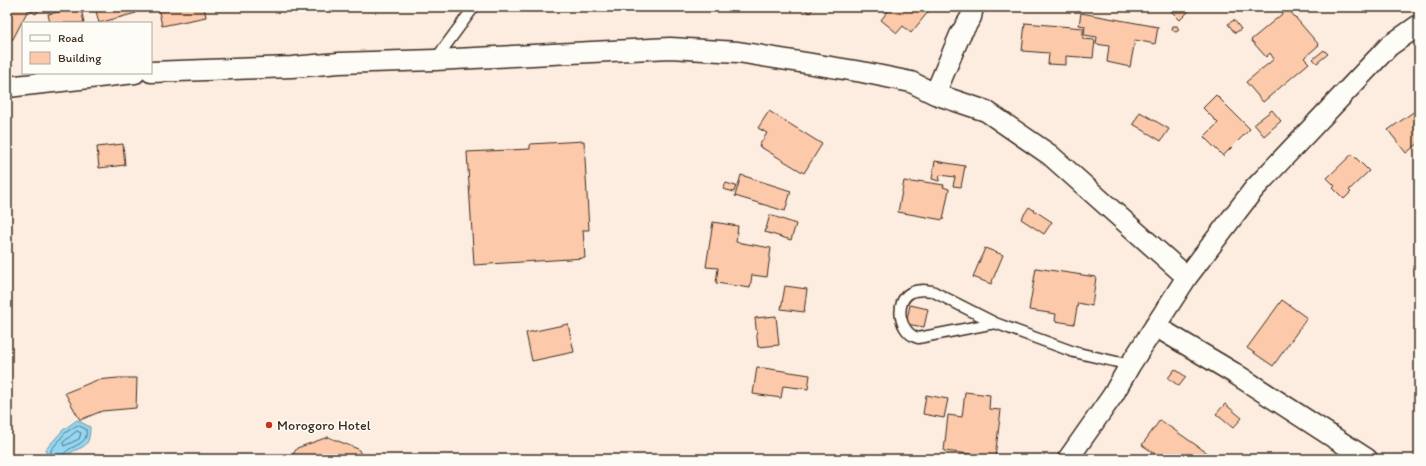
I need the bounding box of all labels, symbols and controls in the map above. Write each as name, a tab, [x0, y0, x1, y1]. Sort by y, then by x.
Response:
legend	[22, 22, 152, 74]
text: Road	[58, 31, 84, 45]
text: Building	[58, 51, 102, 65]
place label: Morogoro Hotel	[277, 417, 371, 434]
marker: Morogoro Hotel	[264, 420, 274, 430]

